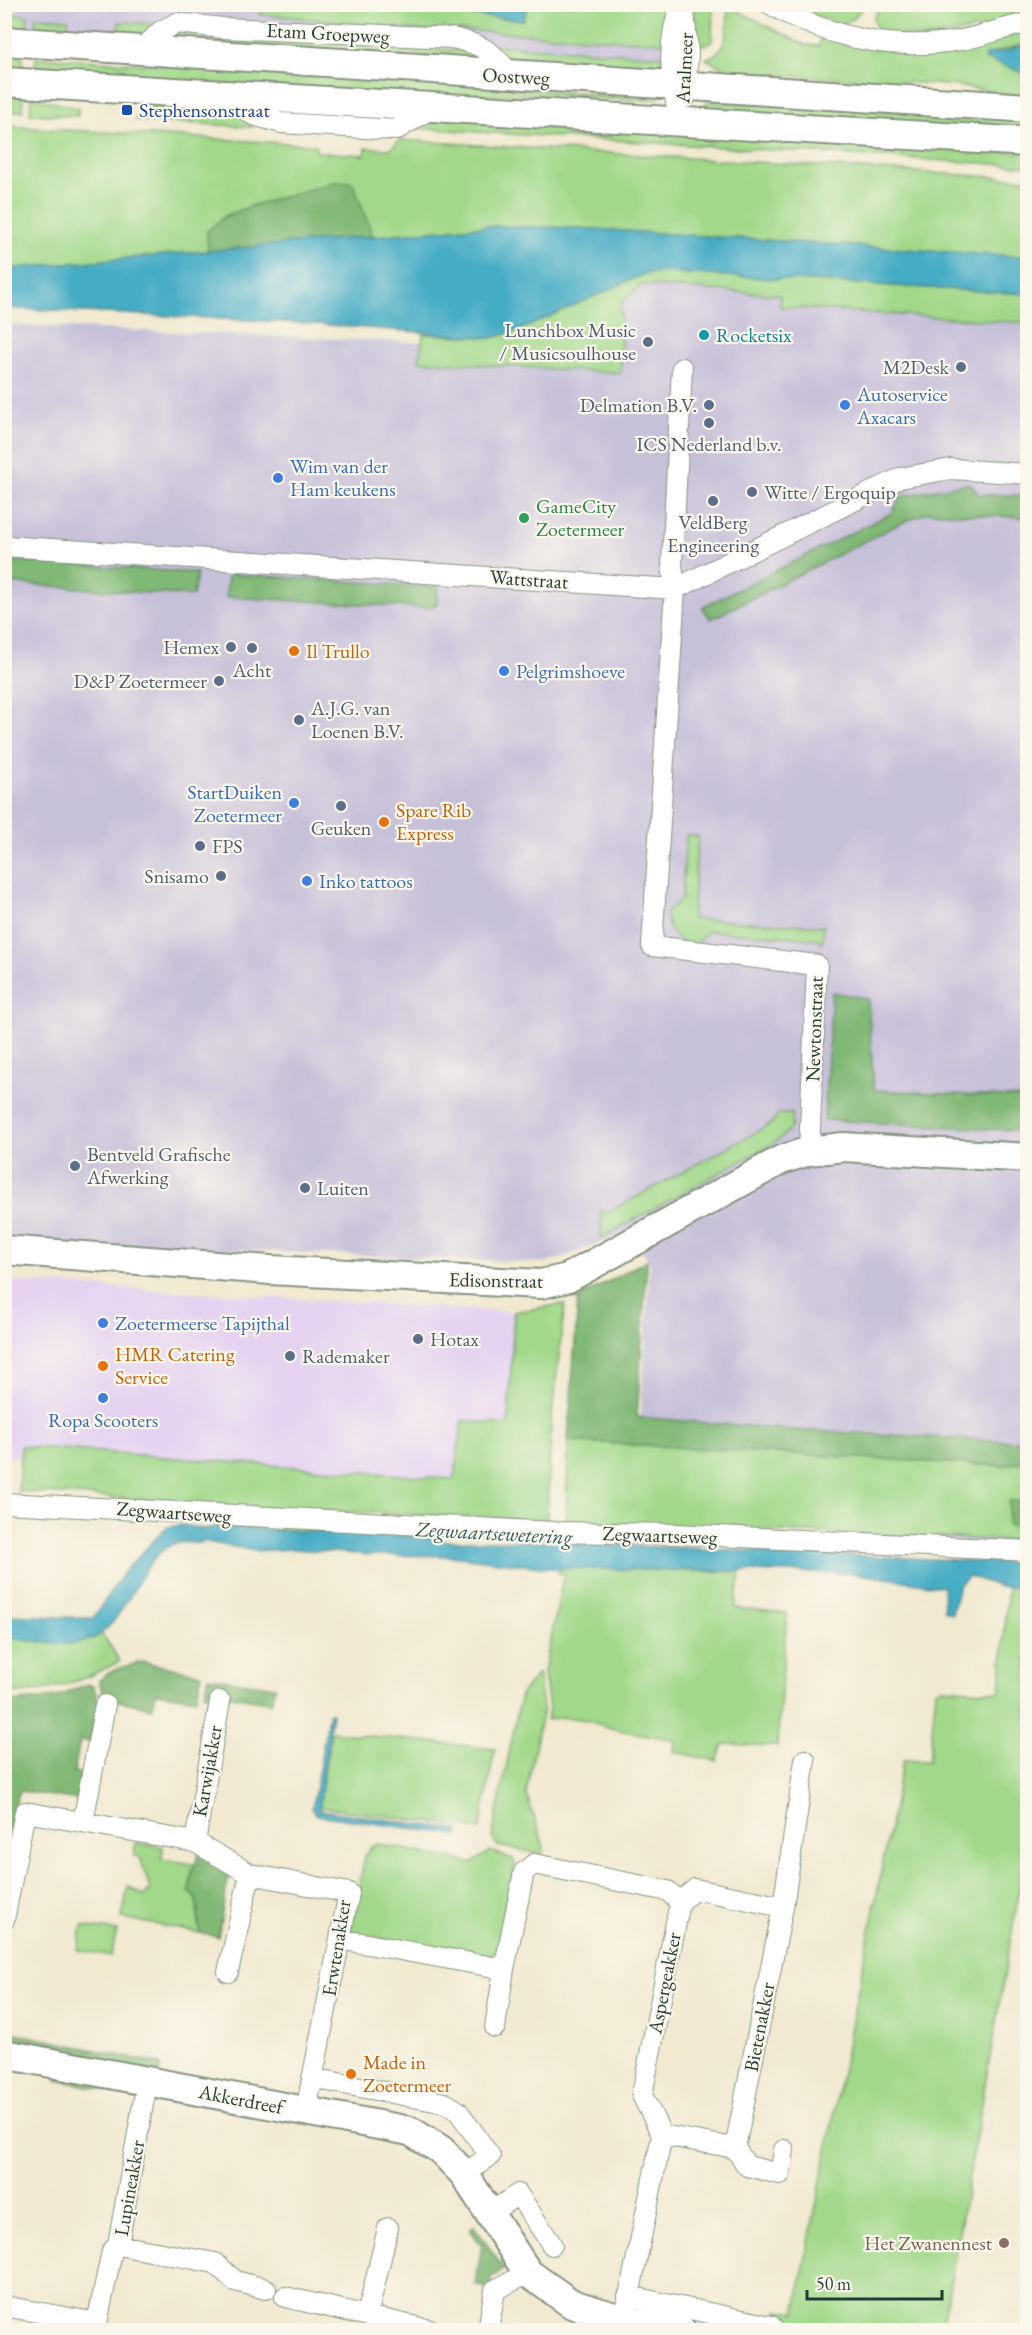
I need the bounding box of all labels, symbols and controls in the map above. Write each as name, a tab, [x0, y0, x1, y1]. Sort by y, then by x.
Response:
street label: Etam Groepweg	[266, 17, 391, 49]
street label: Aralmeer	[669, 32, 699, 105]
street label: Oostweg	[482, 61, 551, 91]
place label: Stephensonstraat	[139, 97, 270, 123]
marker: Stephensonstraat	[120, 103, 134, 117]
place label: Lunchbox Music / Musicsoulhouse	[499, 317, 636, 366]
place label: Rocketsix	[716, 322, 792, 348]
marker: Rocketsix	[697, 328, 711, 342]
marker: Lunchbox Music / Musicsoulhouse	[641, 335, 655, 349]
place label: M2Desk	[883, 354, 950, 380]
marker: M2Desk	[954, 360, 968, 374]
place label: Autoservice Axacars	[856, 381, 948, 430]
place label: Delmation B.V.	[580, 392, 697, 418]
marker: Delmation B.V.	[702, 398, 716, 412]
marker: Autoservice Axacars	[838, 398, 852, 412]
marker: ICS Nederland b.v.	[702, 416, 716, 430]
place label: ICS Nederland b.v.	[637, 431, 781, 457]
place label: Wim van der Ham keukens	[290, 453, 396, 502]
marker: Wim van der Ham keukens	[271, 471, 285, 485]
place label: Witte / Ergoquip	[764, 479, 896, 505]
marker: Witte / Ergoquip	[745, 485, 759, 499]
place label: GameCity Zoetermeer	[536, 493, 624, 542]
marker: VeldBerg Engineering	[706, 494, 720, 508]
place label: VeldBerg Engineering	[667, 509, 759, 558]
marker: GameCity Zoetermeer	[517, 511, 531, 525]
street label: Wattstraat	[489, 563, 570, 595]
place label: Hemex	[163, 634, 219, 660]
place label: Il Trullo	[306, 638, 370, 664]
marker: Hemex	[224, 640, 238, 654]
marker: Acht	[245, 641, 259, 655]
marker: Il Trullo	[287, 644, 301, 658]
place label: Acht	[232, 657, 272, 683]
place label: Pelgrimshoeve	[516, 658, 625, 684]
marker: Pelgrimshoeve	[497, 664, 511, 678]
place label: D&P Zoetermeer	[74, 668, 207, 694]
marker: D&P Zoetermeer	[212, 674, 226, 688]
place label: A.J.G. van Loenen B.V.	[310, 695, 404, 744]
marker: A.J.G. van Loenen B.V.	[292, 713, 306, 727]
place label: StartDuiken Zoetermeer	[187, 779, 282, 828]
marker: StartDuiken Zoetermeer	[287, 796, 301, 810]
place label: Spare Rib Express	[396, 797, 471, 846]
marker: Geuken	[334, 799, 348, 813]
place label: Geuken	[311, 815, 372, 841]
marker: Spare Rib Express	[377, 815, 391, 829]
place label: FPS	[212, 833, 243, 859]
marker: FPS	[193, 839, 207, 853]
place label: Snisamo	[144, 863, 209, 889]
place label: Inko tattoos	[319, 868, 413, 894]
marker: Snisamo	[214, 869, 228, 883]
marker: Inko tattoos	[300, 874, 314, 888]
street label: Newtonstraat	[799, 975, 829, 1082]
place label: Bentveld Grafische Afwerking	[86, 1141, 231, 1190]
marker: Bentveld Grafische Afwerking	[68, 1159, 82, 1173]
place label: Luiten	[317, 1175, 369, 1201]
marker: Luiten	[298, 1181, 312, 1195]
street label: Edisonstraat	[449, 1266, 544, 1294]
place label: Zoetermeerse Tapijthal	[115, 1310, 290, 1336]
marker: Zoetermeerse Tapijthal	[96, 1316, 110, 1330]
place label: Hotax	[430, 1326, 479, 1352]
marker: Hotax	[411, 1332, 425, 1346]
place label: HMR Catering Service	[115, 1341, 235, 1390]
place label: Rademaker	[302, 1343, 390, 1369]
marker: Rademaker	[283, 1349, 297, 1363]
marker: HMR Catering Service	[96, 1359, 110, 1373]
marker: Ropa Scooters	[96, 1391, 110, 1405]
place label: Ropa Scooters	[48, 1407, 158, 1433]
street label: Zegwaartseweg	[116, 1495, 232, 1529]
water label: Zegwaartsewetering	[414, 1515, 574, 1550]
street label: Zegwaartseweg	[602, 1520, 718, 1550]
street label: Karwijakker	[186, 1723, 228, 1819]
street label: Erwtenakker	[316, 1897, 357, 1998]
street label: Aspergeakker	[641, 1930, 687, 2037]
street label: Bietenakker	[738, 1980, 780, 2074]
place label: Made in Zoetermeer	[363, 2049, 451, 2098]
marker: Made in Zoetermeer	[344, 2067, 358, 2081]
street label: Akkerdreef	[196, 2078, 288, 2120]
street label: Lupineakker	[108, 2138, 150, 2238]
place label: Het Zwanennest	[864, 2230, 993, 2256]
marker: Het Zwanennest	[997, 2236, 1011, 2250]
scale bar	[807, 2263, 942, 2301]
text: 50 m	[816, 2272, 851, 2295]

